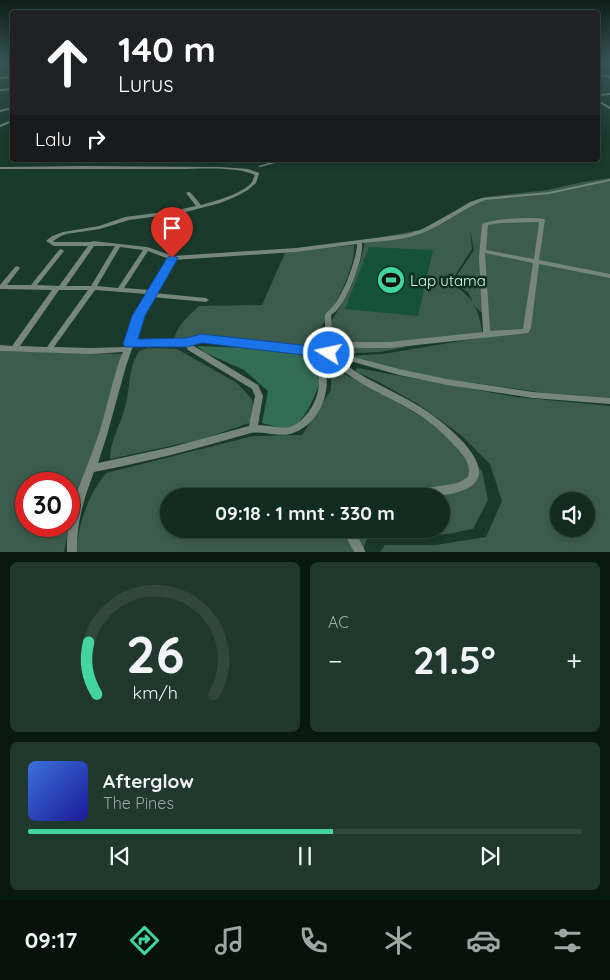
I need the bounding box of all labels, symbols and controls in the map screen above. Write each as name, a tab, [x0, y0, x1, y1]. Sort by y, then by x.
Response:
text: 140 m	[118, 27, 216, 71]
icon: ahead	[35, 30, 100, 95]
text: Lurus	[118, 70, 174, 98]
icon: right	[82, 125, 110, 153]
text: Lalu	[35, 127, 72, 151]
pin	[151, 207, 193, 258]
icon: arrive	[158, 214, 186, 242]
sports icon: Lap utama	[376, 265, 406, 295]
place label: Lap utama	[410, 271, 486, 290]
position arrow	[302, 326, 354, 378]
speed limit sign: 30	[15, 472, 80, 537]
map controls	[550, 492, 595, 537]
button: sound	[550, 492, 595, 537]
text: 09:18 · 1 mnt · 330 m	[215, 501, 395, 525]
text: AC	[328, 612, 349, 632]
text: 26	[126, 621, 184, 686]
text: 21.5°	[413, 636, 496, 684]
text: −	[328, 643, 343, 678]
text: +	[566, 643, 582, 678]
text: km/h	[132, 681, 178, 703]
text: Afterglow	[103, 769, 194, 793]
text: The Pines	[103, 793, 174, 813]
icon: previous	[106, 842, 134, 870]
icon: pause	[291, 842, 319, 870]
icon: next	[476, 842, 504, 870]
icon: directions	[127, 923, 162, 958]
icon: music	[212, 923, 247, 958]
icon: phone	[296, 923, 331, 958]
icon: climate	[381, 923, 416, 958]
icon: car	[466, 923, 501, 958]
icon: filters	[550, 923, 585, 958]
text: 09:17	[25, 926, 77, 954]

